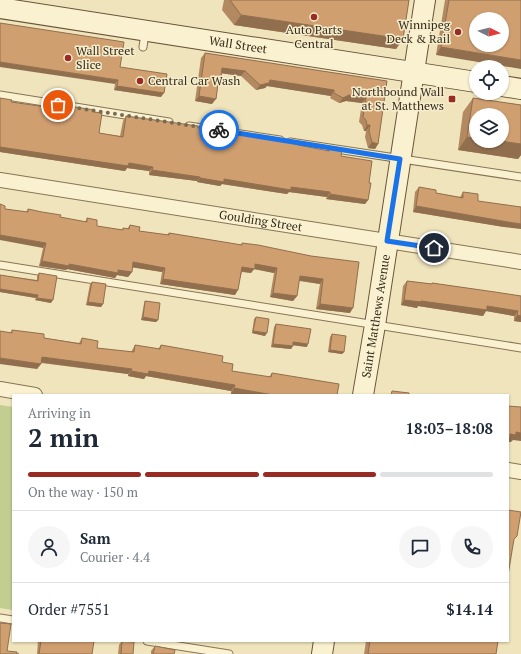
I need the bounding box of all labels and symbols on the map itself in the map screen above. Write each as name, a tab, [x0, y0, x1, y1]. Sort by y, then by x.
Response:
marker: Auto Parts Central	[309, 12, 319, 22]
north arrow	[469, 12, 509, 52]
place label: Winnipeg Deck & Rail	[386, 17, 451, 46]
place label: Auto Parts Central	[286, 22, 342, 51]
marker: Winnipeg Deck & Rail	[453, 27, 463, 37]
street label: Wall Street	[208, 33, 269, 57]
place label: Wall Street Slice	[76, 43, 135, 72]
marker: Wall Street Slice	[63, 53, 73, 63]
place label: Central Car Wash	[148, 73, 240, 88]
marker: Central Car Wash	[135, 76, 145, 86]
place label: Northbound Wall at St. Matthews	[352, 84, 444, 113]
pin	[41, 88, 75, 122]
marker: Northbound Wall at St. Matthews	[447, 94, 457, 104]
courier	[199, 110, 239, 150]
street label: Goulding Street	[218, 207, 304, 235]
pin	[417, 231, 451, 265]
street label: Saint Matthews Avenue	[358, 253, 393, 379]

